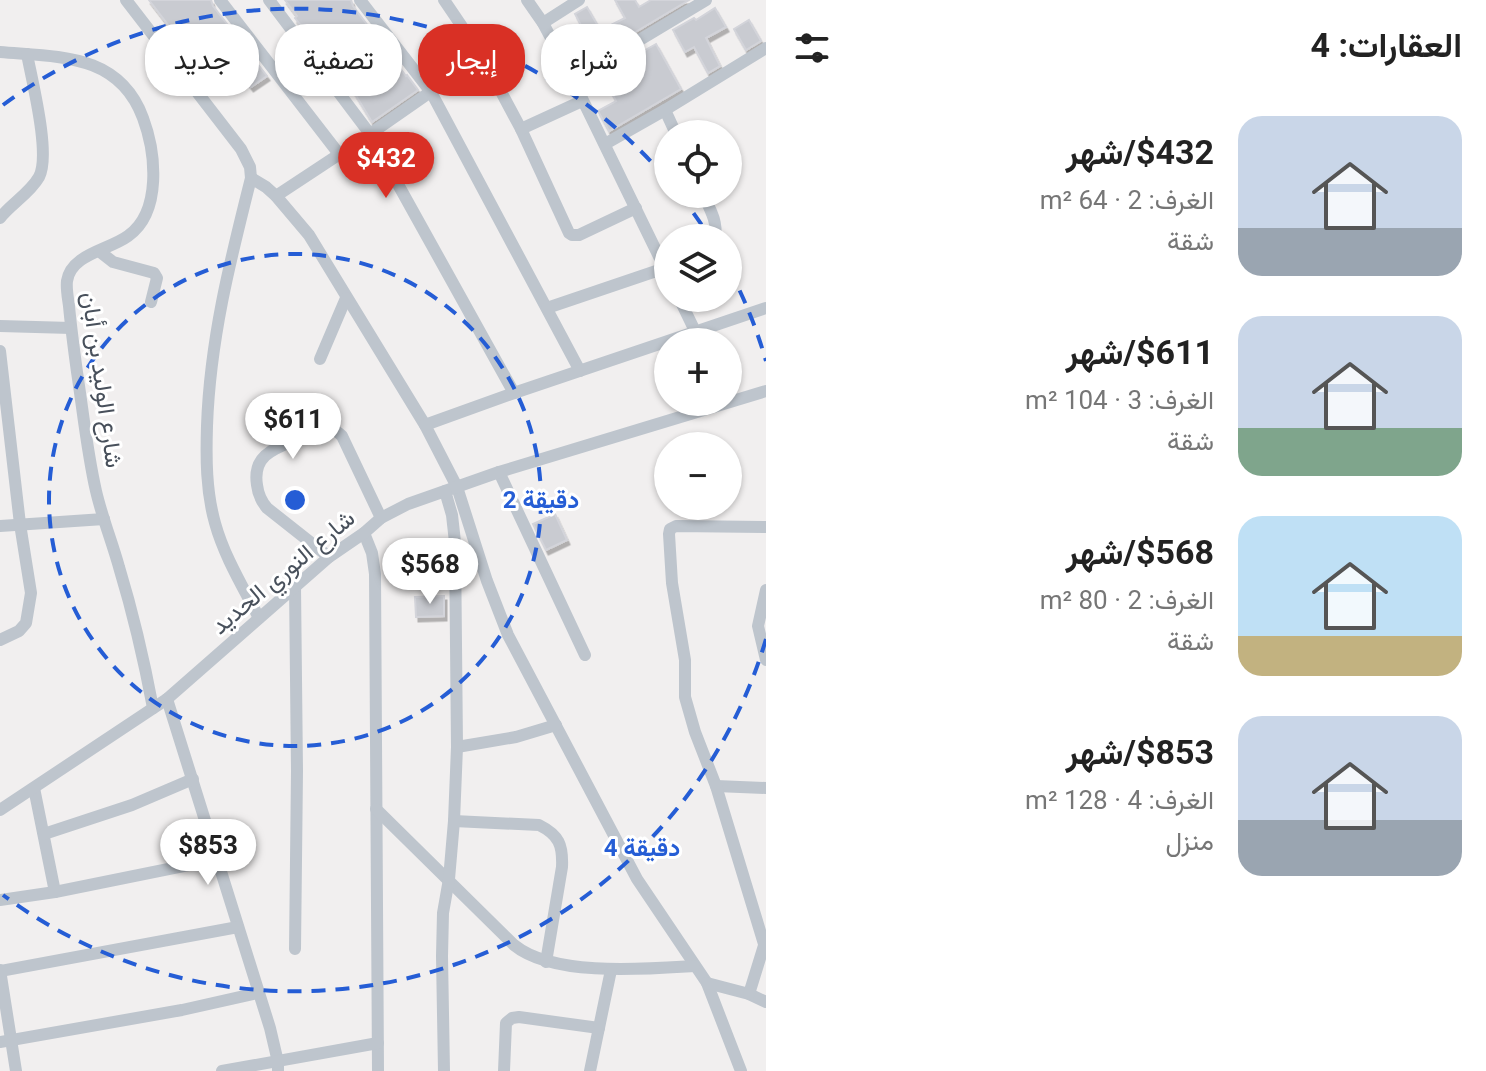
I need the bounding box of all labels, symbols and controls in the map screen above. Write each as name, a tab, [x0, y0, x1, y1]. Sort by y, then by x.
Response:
chip: جديد	[145, 24, 259, 96]
chip: تصفية	[275, 24, 402, 96]
chip: إيجار	[418, 24, 525, 96]
chip: شراء	[541, 24, 646, 96]
text: العقارات: 4	[1310, 25, 1462, 65]
icon: filters	[790, 26, 834, 70]
map controls	[654, 120, 742, 520]
button: locate	[654, 120, 742, 208]
pin: $432	[339, 132, 433, 200]
text: $432/شهر	[1066, 132, 1214, 172]
text: $432	[356, 143, 416, 173]
icon: home	[1302, 148, 1398, 244]
text: الغرف: 2 · 64 m²	[1040, 185, 1214, 215]
button: layers	[654, 224, 742, 312]
text: شقة	[1167, 226, 1214, 256]
street label: شارع الوليد بن أبان	[74, 290, 128, 470]
button: +	[654, 328, 742, 416]
text: $611/شهر	[1066, 332, 1214, 372]
icon: home	[1302, 348, 1398, 444]
text: الغرف: 3 · 104 m²	[1025, 385, 1214, 415]
pin: $611	[246, 393, 340, 461]
text: $611	[263, 404, 323, 434]
text: شقة	[1167, 426, 1214, 456]
button: −	[654, 432, 742, 520]
centre of rings	[281, 486, 309, 514]
text: 2 دقيقة	[503, 486, 579, 514]
street label: شارع النوري الحديد	[206, 504, 364, 644]
text: $568/شهر	[1066, 532, 1214, 572]
pin: $568	[383, 538, 477, 606]
icon: home	[1302, 548, 1398, 644]
text: $568	[400, 549, 460, 579]
text: الغرف: 2 · 80 m²	[1040, 585, 1214, 615]
text: شقة	[1167, 626, 1214, 656]
text: $853/شهر	[1066, 732, 1214, 772]
icon: home	[1302, 748, 1398, 844]
text: الغرف: 4 · 128 m²	[1025, 785, 1214, 815]
pin: $853	[161, 819, 255, 887]
text: منزل	[1165, 826, 1214, 856]
text: $853	[178, 830, 238, 860]
text: 4 دقيقة	[604, 834, 680, 862]

